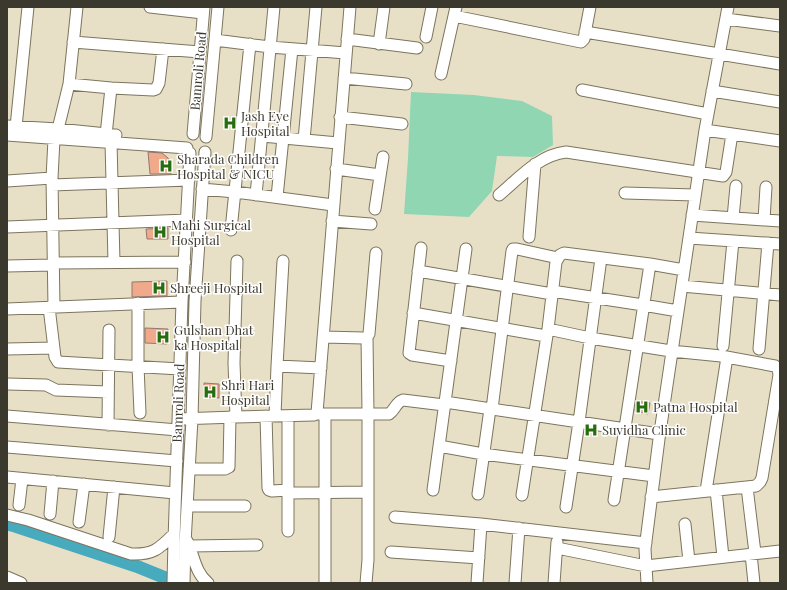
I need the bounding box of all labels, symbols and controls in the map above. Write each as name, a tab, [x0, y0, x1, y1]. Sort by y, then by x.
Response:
street label: Bamroli Road	[186, 30, 209, 111]
place label: Jash Eye Hospital	[240, 107, 290, 139]
hospital icon: Jash Eye Hospital	[222, 115, 238, 131]
place label: Sharada Children Hospital & NICU	[177, 150, 279, 182]
hospital icon: Sharada Children Hospital & NICU	[158, 158, 174, 174]
place label: Mahi Surgical Hospital	[171, 216, 251, 248]
hospital icon: Mahi Surgical Hospital	[152, 224, 168, 240]
place label: Shreeji Hospital	[170, 279, 263, 296]
hospital icon: Shreeji Hospital	[151, 280, 167, 296]
place label: Gulshan Dhat ka Hospital	[174, 321, 254, 353]
hospital icon: Gulshan Dhat ka Hospital	[155, 329, 171, 345]
street label: Bamroli Road	[168, 363, 187, 443]
place label: Shri Hari Hospital	[221, 376, 275, 408]
hospital icon: Shri Hari Hospital	[202, 384, 218, 400]
place label: Patna Hospital	[653, 398, 738, 415]
hospital icon: Patna Hospital	[634, 399, 650, 415]
place label: Suvidha Clinic	[602, 421, 686, 438]
hospital icon: Suvidha Clinic	[583, 422, 599, 438]

